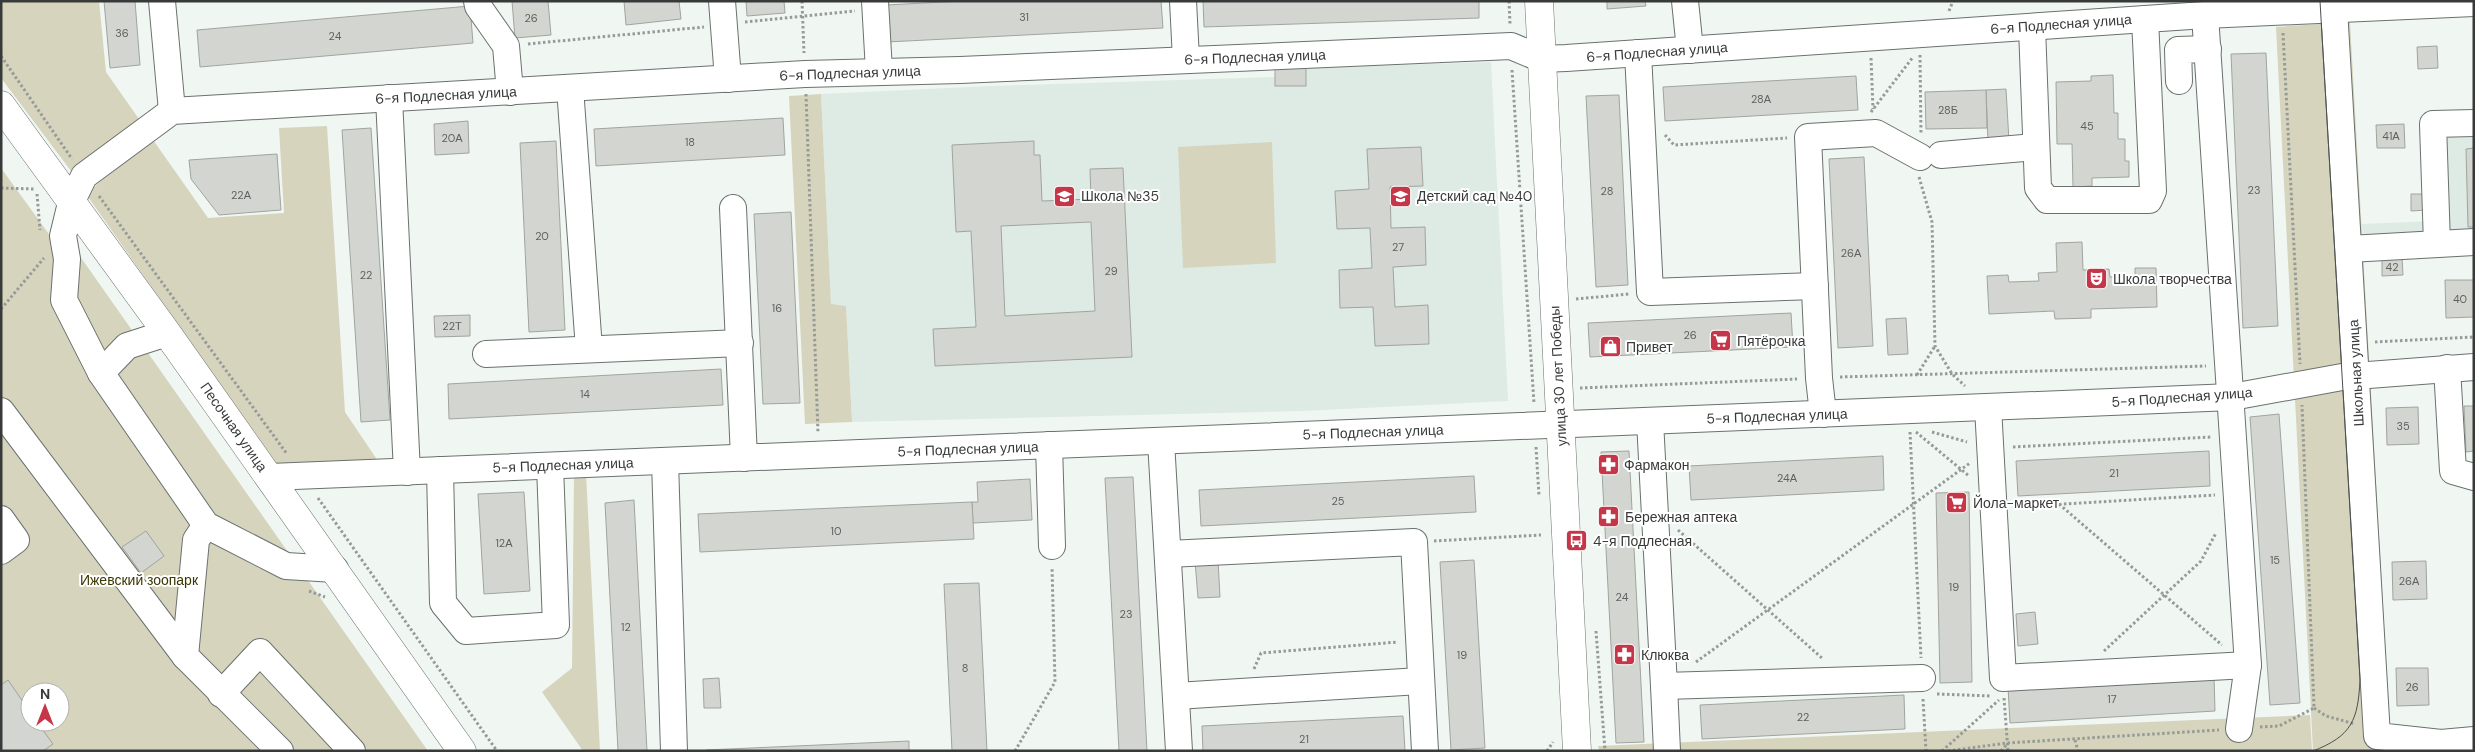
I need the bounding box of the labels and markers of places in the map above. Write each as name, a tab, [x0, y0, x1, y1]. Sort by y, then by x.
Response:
school or university icon: Школа №35	[1053, 184, 1077, 208]
school or university icon: Детский сад №40	[1389, 184, 1413, 208]
place label: Школа №35	[1081, 187, 1159, 205]
place label: Детский сад №40	[1417, 187, 1532, 205]
theatre icon: Школа творчества	[2085, 267, 2109, 291]
place label: Школа творчества	[2113, 270, 2232, 288]
supermarket icon: Пятёрочка	[1709, 329, 1733, 353]
place label: Пятёрочка	[1737, 332, 1806, 350]
shop icon: Привет	[1598, 335, 1622, 359]
place label: Привет	[1626, 338, 1673, 356]
pharmacy icon: Фармакон	[1596, 453, 1620, 477]
place label: Фармакон	[1624, 456, 1689, 474]
supermarket icon: Йола-маркет	[1945, 491, 1969, 515]
place label: Йола-маркет	[1973, 494, 2060, 512]
pharmacy icon: Бережная аптека	[1597, 505, 1621, 529]
place label: Бережная аптека	[1625, 508, 1737, 526]
bus stop icon: 4-я Подлесная	[1565, 529, 1589, 553]
place label: 4-я Подлесная	[1593, 532, 1692, 550]
pharmacy icon: Клюква	[1613, 643, 1637, 667]
place label: Клюква	[1641, 646, 1689, 664]

